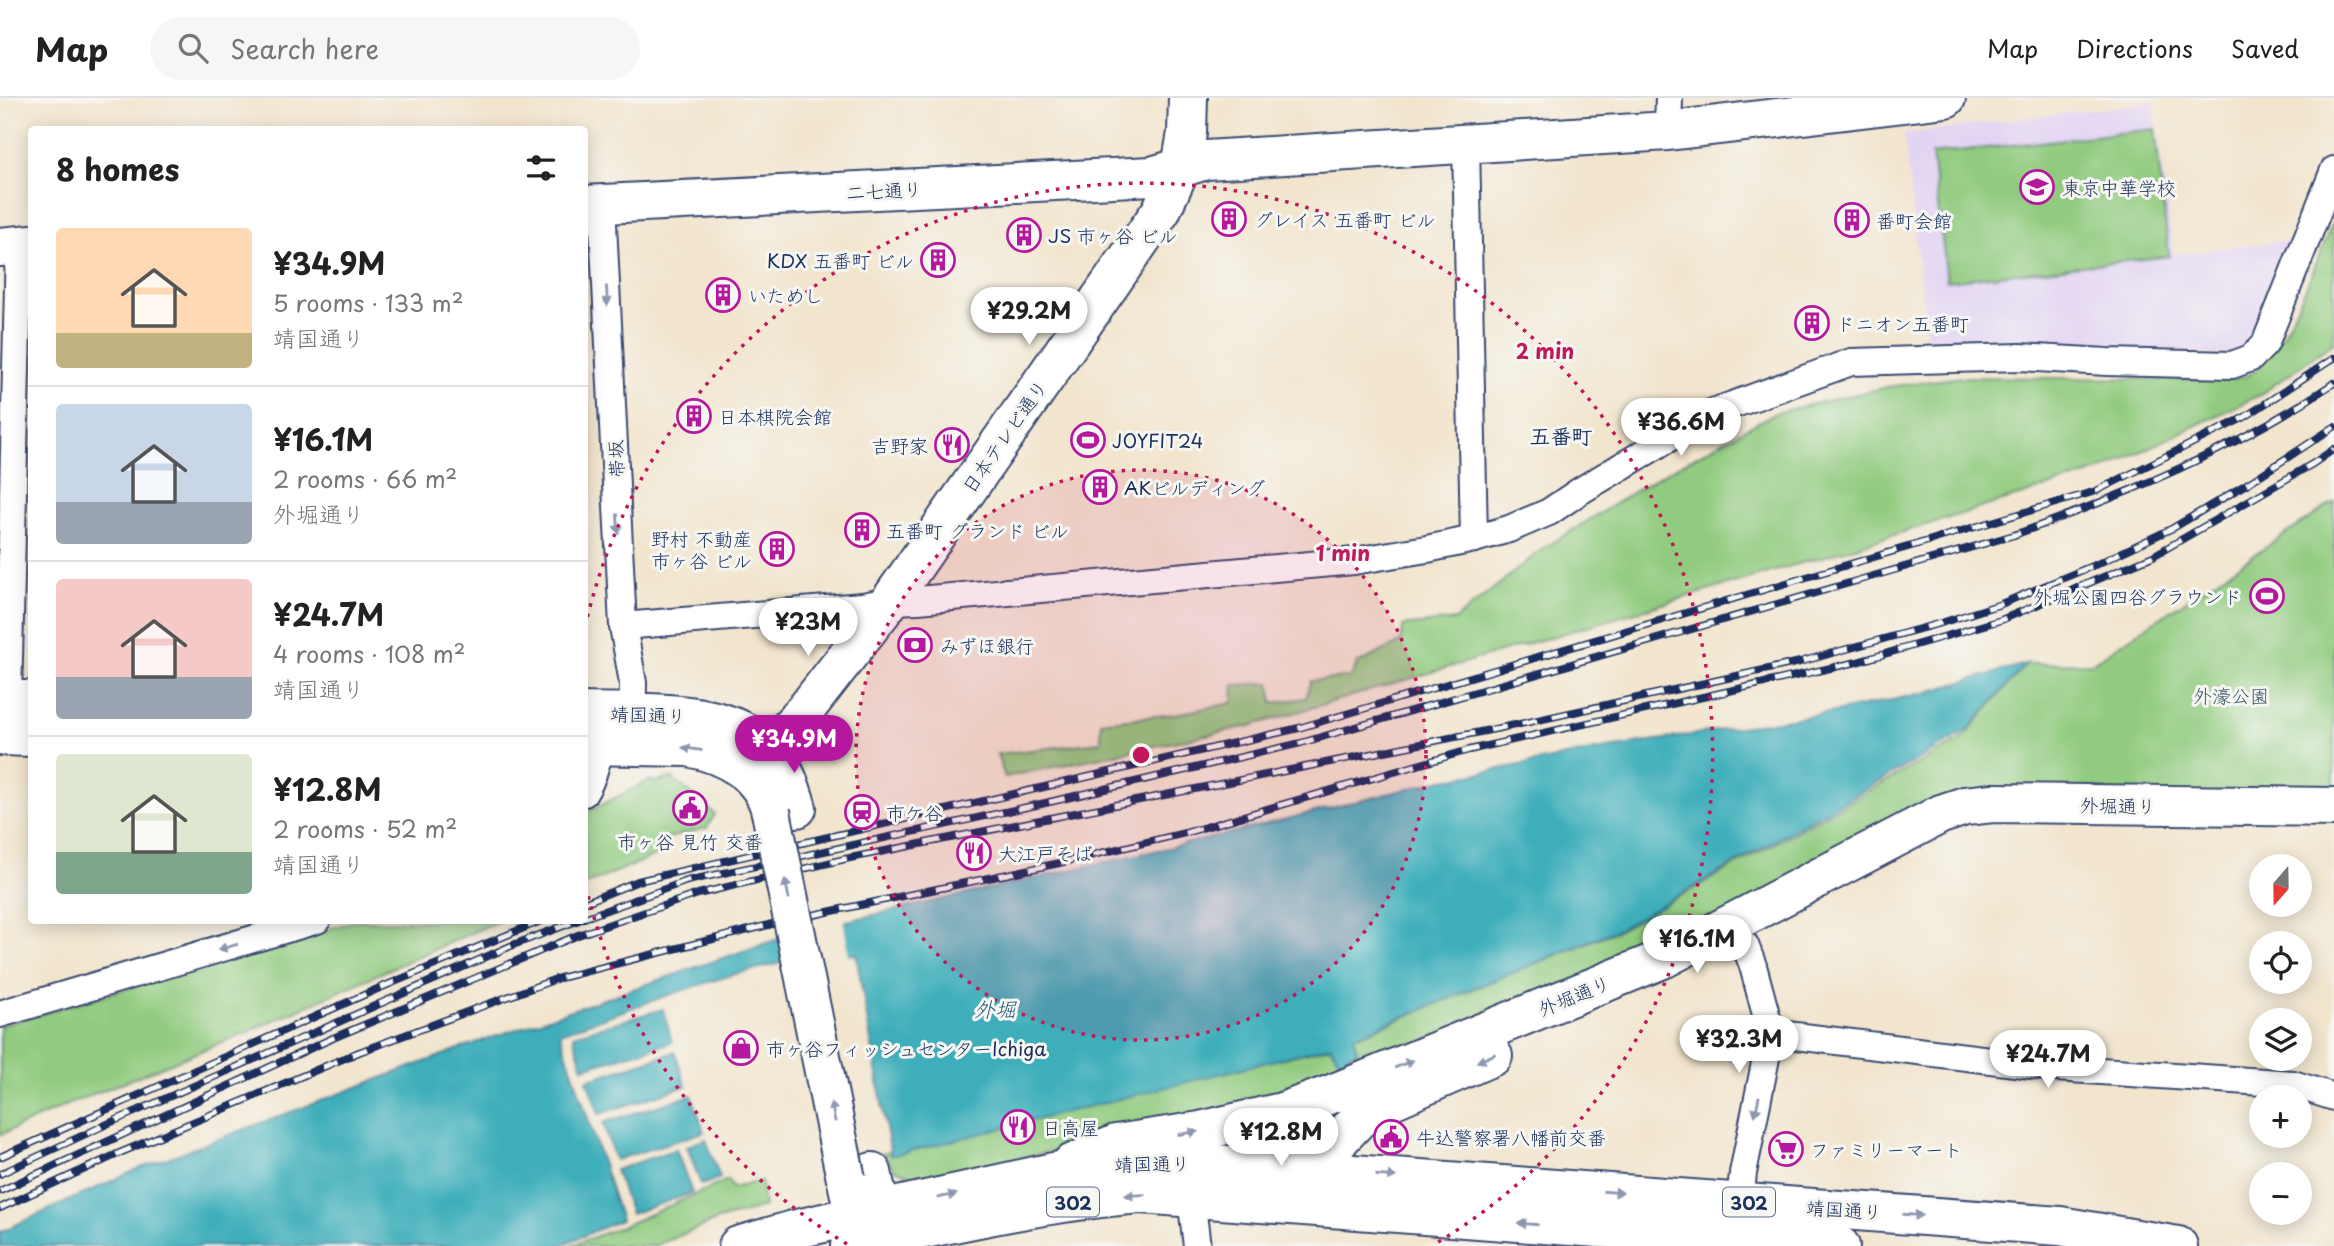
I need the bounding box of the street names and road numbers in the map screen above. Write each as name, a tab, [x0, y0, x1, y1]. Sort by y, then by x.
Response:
street label: 二七通り	[845, 174, 923, 206]
street label: 日本テレビ通り	[954, 373, 1054, 499]
street label: 帯坂	[600, 439, 630, 479]
street label: 靖国通り	[610, 699, 686, 729]
street label: 外堀通り	[2080, 790, 2156, 820]
street label: 外堀通り	[1534, 968, 1614, 1022]
street label: 靖国通り	[1114, 1148, 1190, 1178]
road number: 302	[1047, 1188, 1099, 1217]
road number: 302	[1723, 1188, 1775, 1217]
street label: 靖国通り	[1805, 1192, 1883, 1226]

